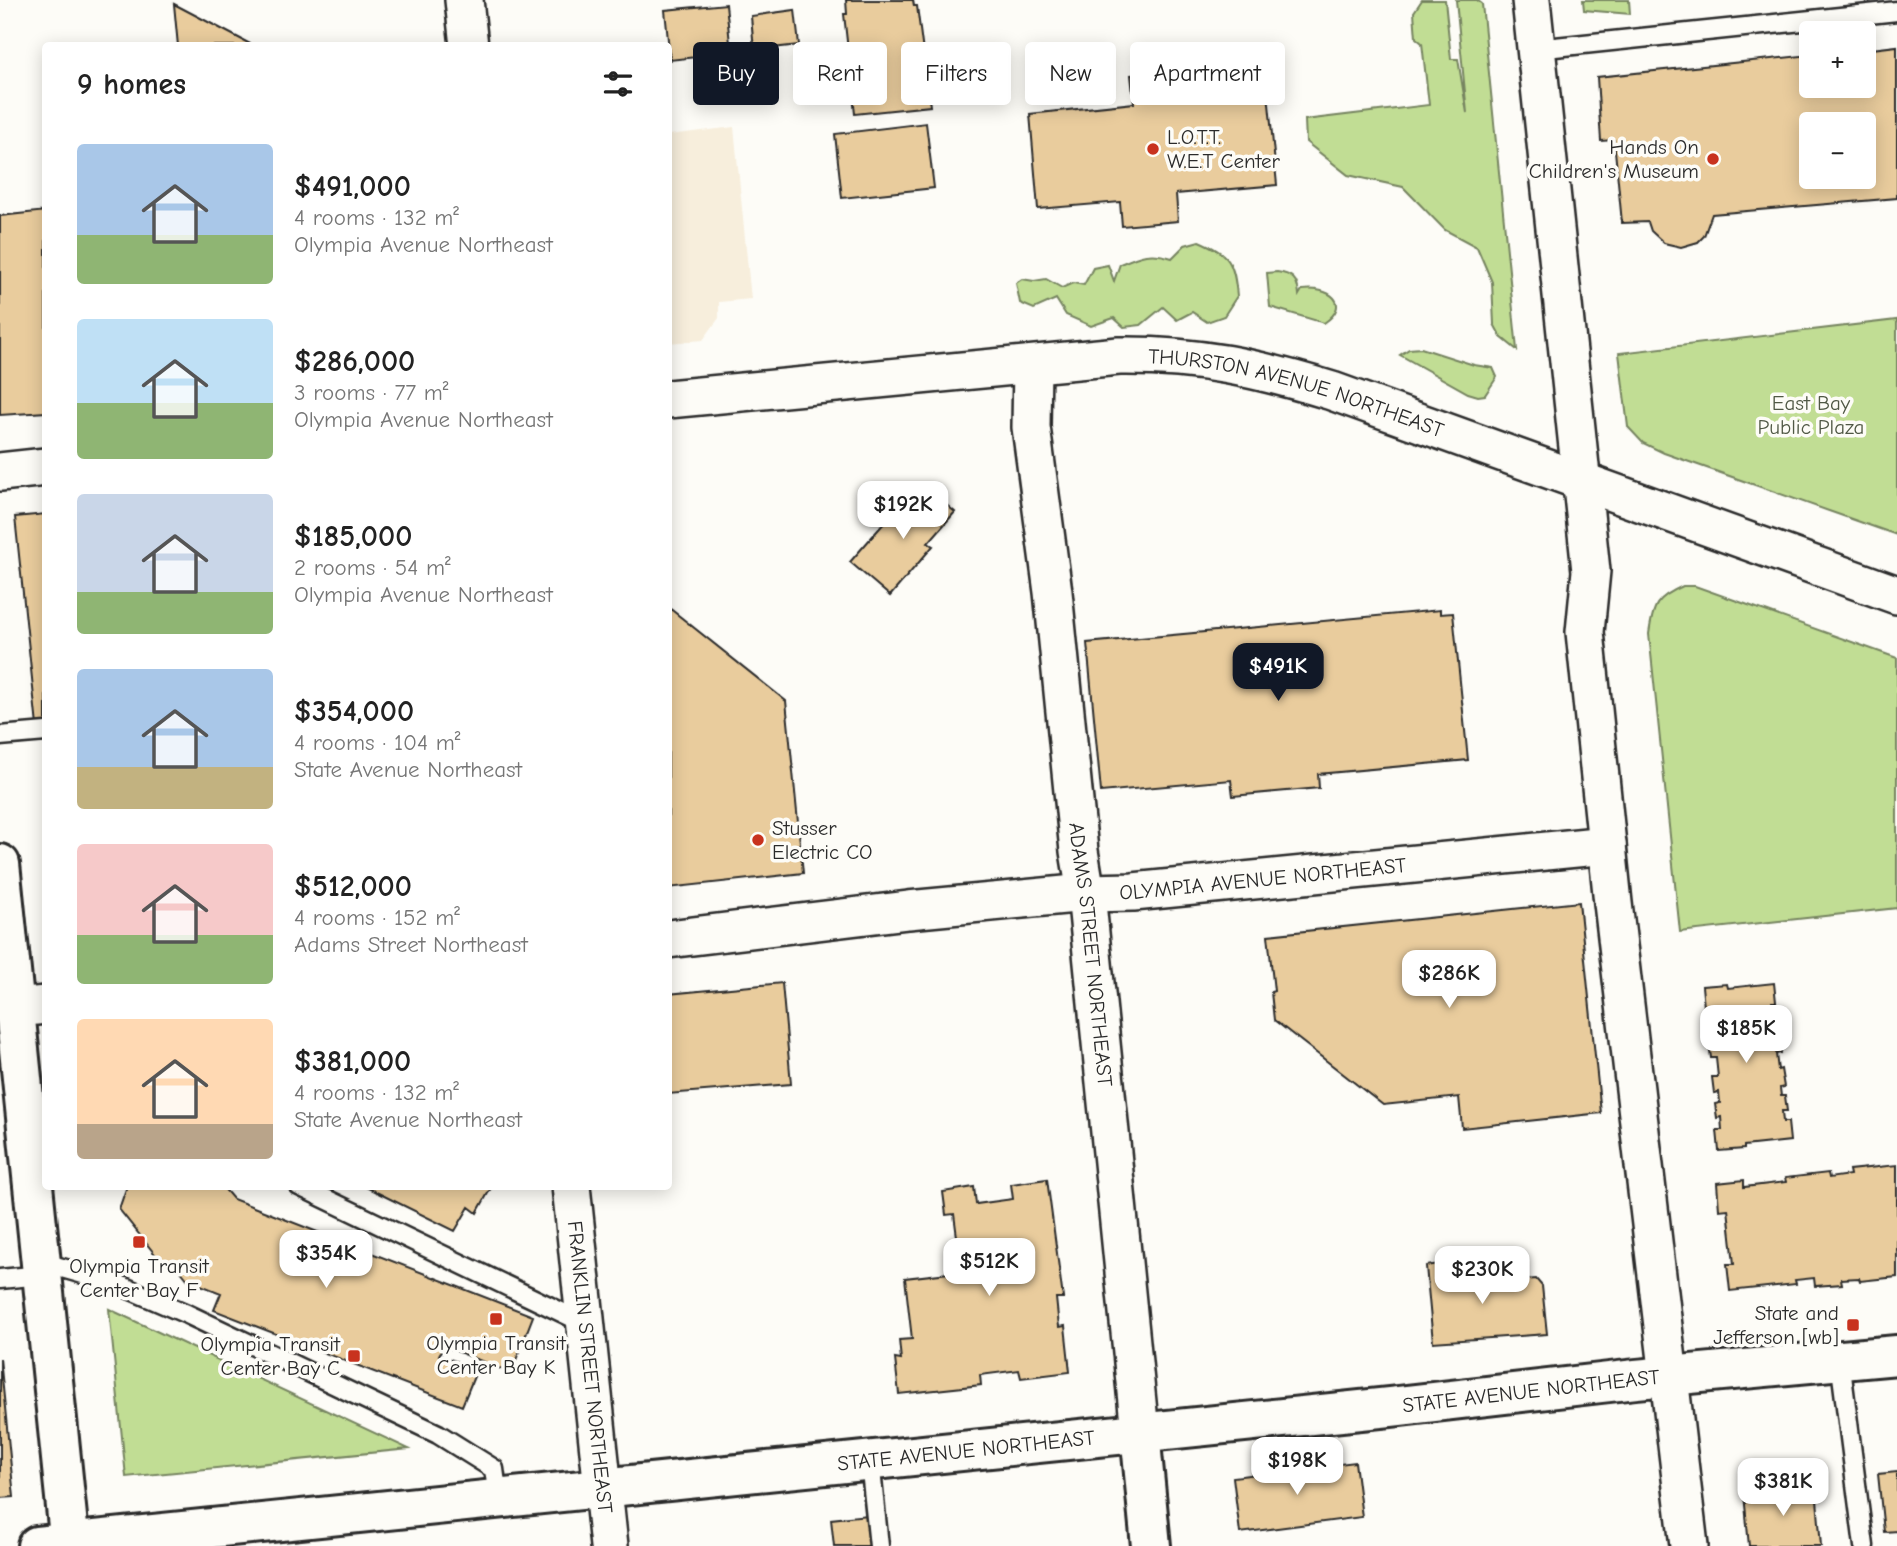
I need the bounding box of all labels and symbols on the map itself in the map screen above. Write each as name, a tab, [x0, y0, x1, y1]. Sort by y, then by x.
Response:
place label: L.O.T.T. W.E.T Center	[1167, 125, 1280, 173]
place label: Hands On Children's Museum	[1529, 135, 1699, 183]
marker: L.O.T.T. W.E.T Center	[1145, 141, 1161, 157]
marker: Hands On Children's Museum	[1705, 151, 1721, 167]
street label: THURSTON AVENUE NORTHEAST	[1148, 344, 1447, 442]
park label: East Bay Public Plaza	[1758, 391, 1864, 439]
pin: $192K	[854, 482, 952, 541]
pin: $491K	[1229, 644, 1327, 703]
place label: Stusser Electric CO	[772, 816, 873, 864]
street label: ADAMS STREET NORTHEAST	[1064, 821, 1117, 1088]
marker: Stusser Electric CO	[750, 832, 766, 848]
street label: OLYMPIA AVENUE NORTHEAST	[1119, 853, 1408, 904]
pin: $286K	[1400, 950, 1498, 1010]
pin: $185K	[1697, 1006, 1795, 1065]
street label: FRANKLIN STREET NORTHEAST	[563, 1220, 617, 1514]
pin: $354K	[277, 1230, 375, 1290]
marker: Olympia Transit Center Bay F	[131, 1234, 147, 1250]
pin: $512K	[940, 1238, 1038, 1298]
pin: $230K	[1433, 1246, 1531, 1306]
place label: Olympia Transit Center Bay F	[69, 1254, 210, 1302]
place label: State and Jefferson [wb]	[1713, 1301, 1839, 1349]
marker: Olympia Transit Center Bay K	[488, 1311, 504, 1327]
marker: State and Jefferson [wb]	[1845, 1317, 1861, 1333]
place label: Olympia Transit Center Bay K	[426, 1331, 567, 1379]
place label: Olympia Transit Center Bay C	[201, 1332, 341, 1380]
marker: Olympia Transit Center Bay C	[346, 1348, 362, 1364]
street label: STATE AVENUE NORTHEAST	[1401, 1365, 1661, 1418]
street label: STATE AVENUE NORTHEAST	[836, 1425, 1096, 1476]
pin: $198K	[1248, 1438, 1346, 1497]
pin: $381K	[1734, 1458, 1832, 1518]

